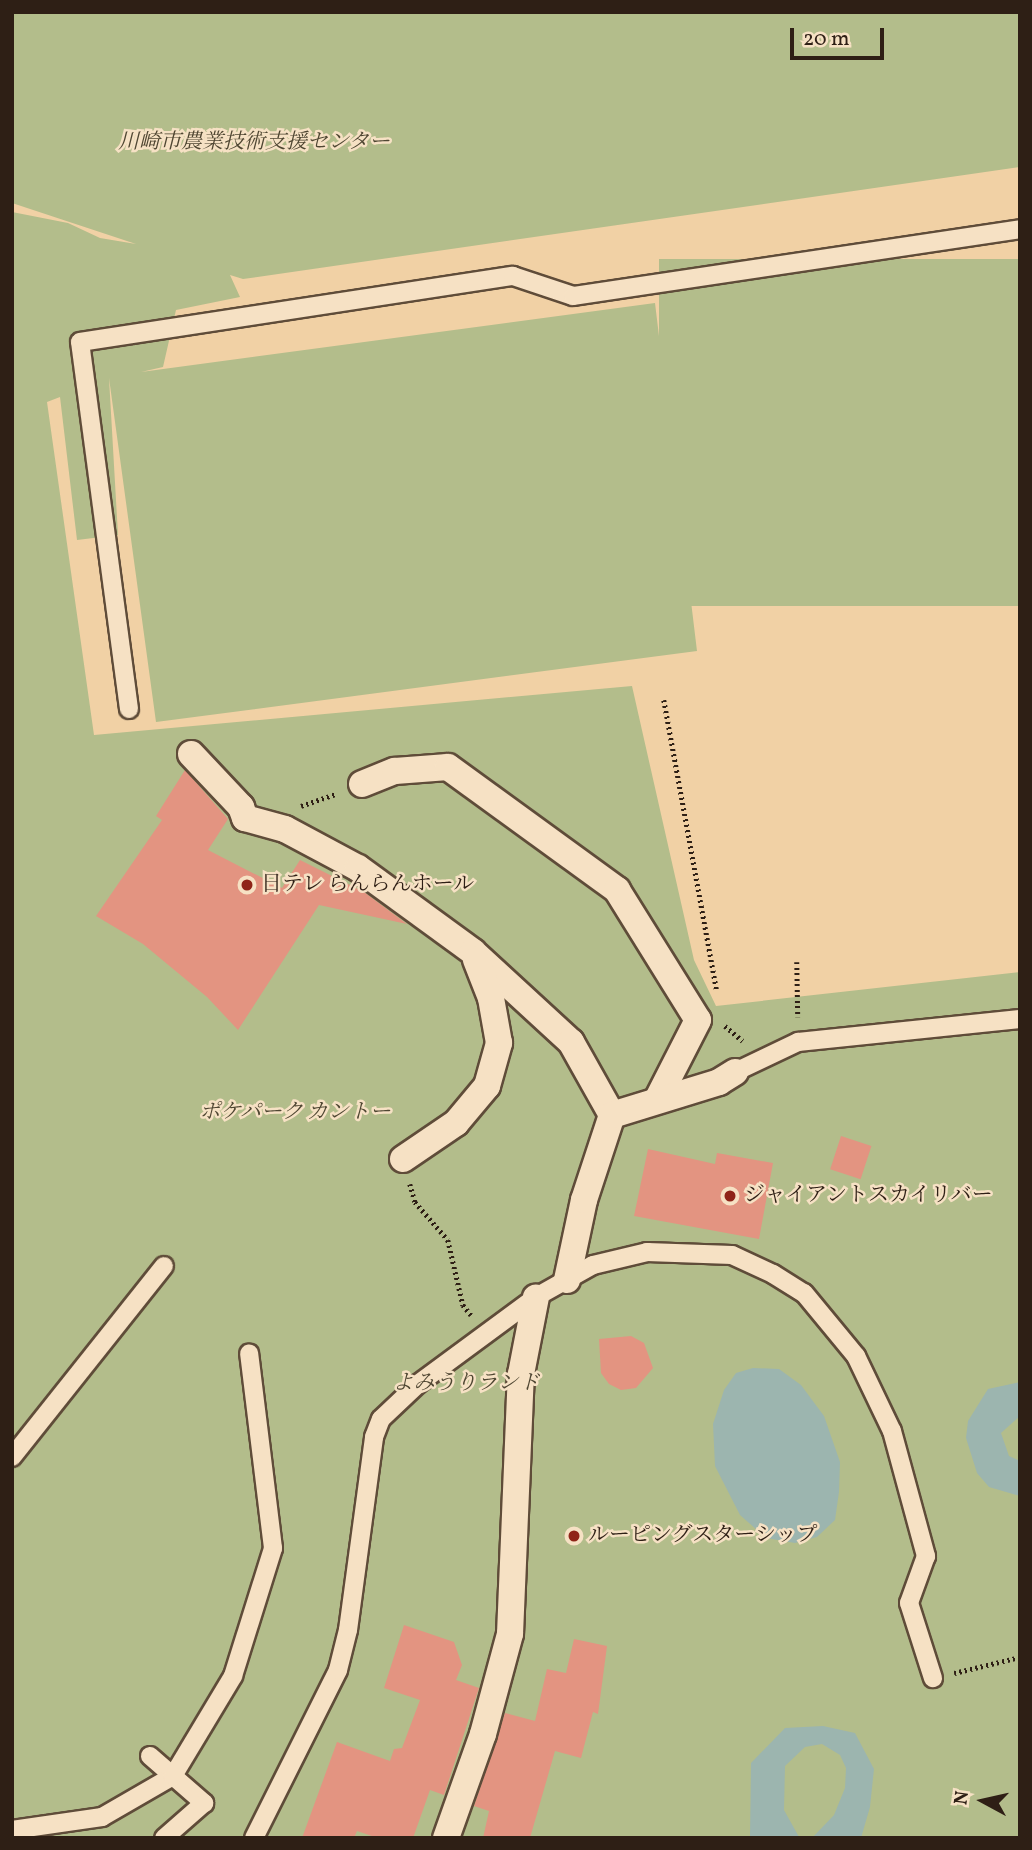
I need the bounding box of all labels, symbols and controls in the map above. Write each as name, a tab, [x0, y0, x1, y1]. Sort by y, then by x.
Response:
scale bar	[794, 14, 888, 58]
text: 20 m	[803, 25, 849, 54]
park label: 川崎市農業技術支援センター	[118, 130, 390, 156]
place label: 日テレ らんらんホール	[261, 872, 475, 898]
marker: 日テレ らんらんホール	[239, 877, 255, 893]
park label: ポケパーク カントー	[199, 1100, 391, 1126]
place label: ジャイアントスカイリバー	[744, 1183, 996, 1209]
marker: ジャイアントスカイリバー	[722, 1188, 738, 1204]
park label: よみうりランド	[393, 1371, 539, 1397]
place label: ルーピングスターシップ	[588, 1523, 819, 1549]
marker: ルーピングスターシップ	[566, 1528, 582, 1544]
north arrow	[948, 1766, 1018, 1836]
text: N	[948, 1789, 976, 1807]

